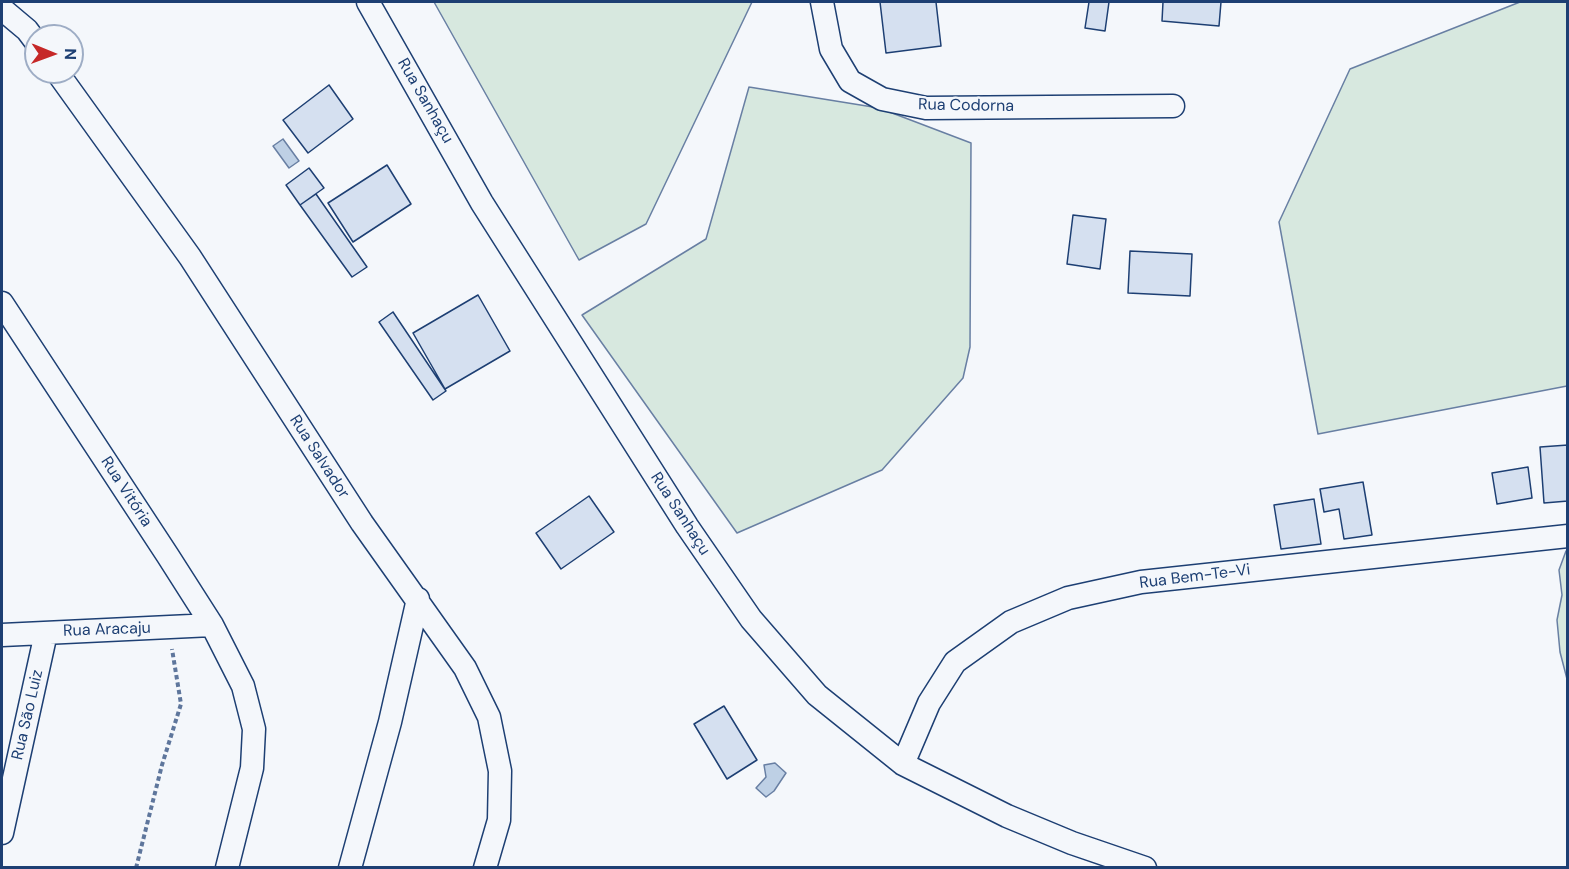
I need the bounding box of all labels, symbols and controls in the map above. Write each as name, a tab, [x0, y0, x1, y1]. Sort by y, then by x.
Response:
north arrow	[24, 24, 84, 84]
text: N	[60, 48, 81, 60]
street label: Rua Sanhaçu	[393, 55, 457, 147]
street label: Rua Codorna	[918, 96, 1014, 116]
street label: Rua Salvador	[285, 412, 353, 502]
street label: Rua Vitória	[96, 453, 156, 531]
street label: Rua Sanhaçu	[646, 469, 714, 559]
street label: Rua Bem-Te-Vi	[1138, 561, 1252, 593]
street label: Rua Aracaju	[63, 619, 151, 641]
street label: Rua São Luiz	[8, 668, 48, 762]

